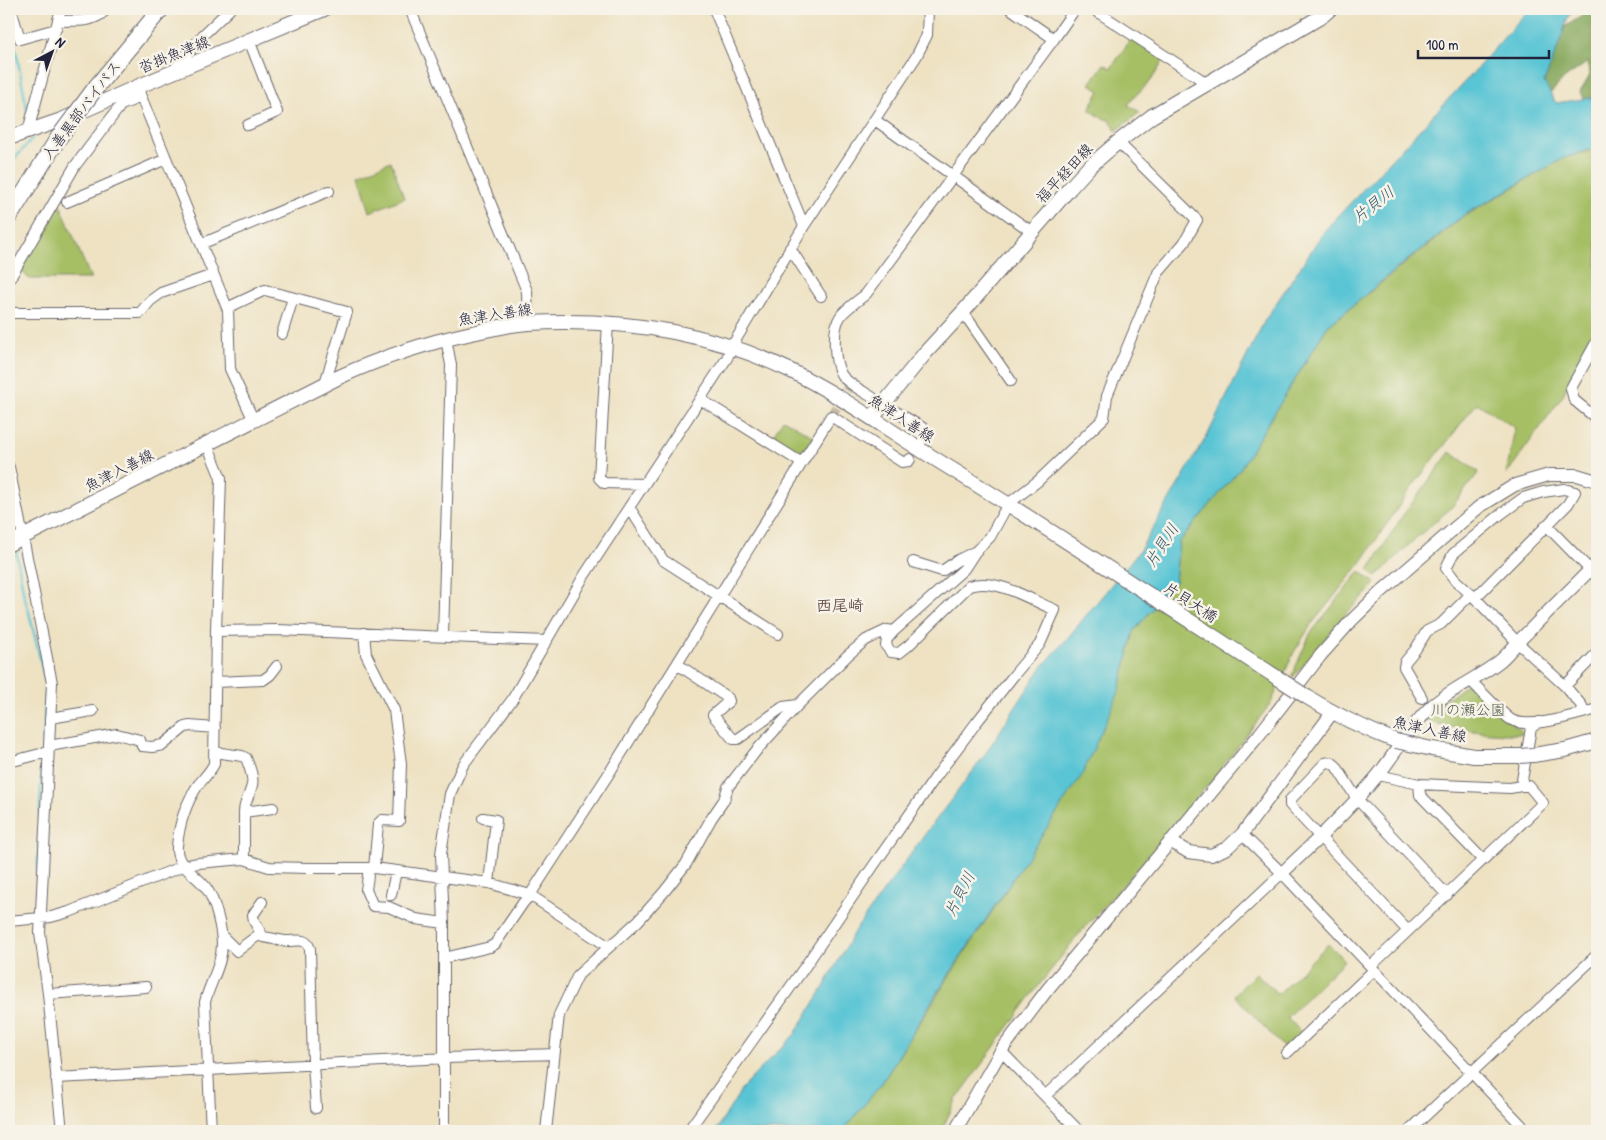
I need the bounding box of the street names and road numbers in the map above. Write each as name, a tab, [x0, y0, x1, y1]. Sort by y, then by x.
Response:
street label: 沓掛魚津線	[135, 30, 213, 78]
street label: 入善黒部バイパス	[37, 56, 125, 164]
street label: 福平経田線	[1031, 138, 1097, 208]
street label: 魚津入善線	[456, 298, 534, 330]
street label: 魚津入善線	[865, 389, 939, 447]
street label: 魚津入善線	[81, 444, 157, 496]
street label: 片貝大橋	[1160, 577, 1222, 627]
street label: 魚津入善線	[1391, 711, 1469, 747]

